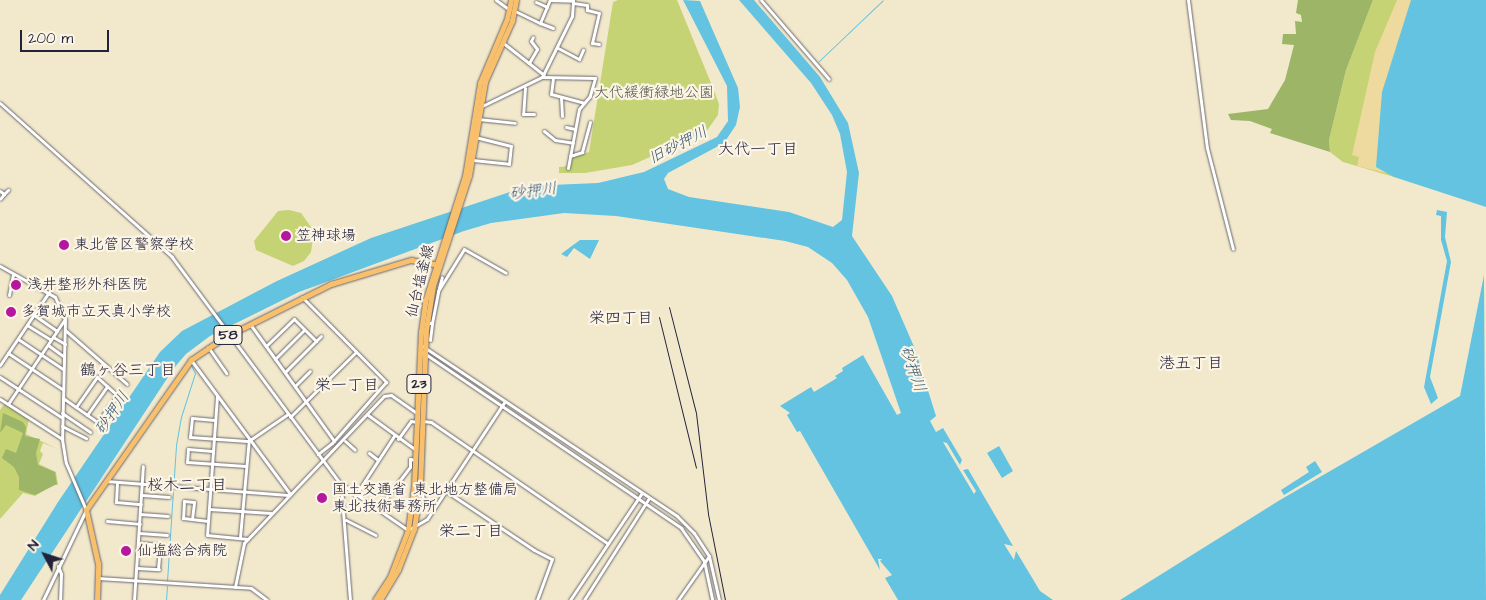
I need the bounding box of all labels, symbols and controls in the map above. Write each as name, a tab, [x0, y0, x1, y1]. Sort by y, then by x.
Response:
scale bar	[22, 20, 111, 52]
text: 200 m	[28, 28, 73, 49]
park label: 大代緩衝緑地公園	[594, 84, 714, 102]
water label: 旧砂押川	[645, 122, 711, 168]
district label: 大代一丁目	[718, 139, 798, 159]
water label: 砂押川	[508, 179, 558, 203]
place label: 笠神球場	[296, 227, 356, 245]
marker: 笠神球場	[280, 230, 292, 242]
place label: 東北管区警察学校	[74, 236, 194, 254]
marker: 東北管区警察学校	[58, 239, 70, 251]
street label: 仙台塩釜線	[402, 242, 438, 320]
place label: 浅井整形外科医院	[27, 276, 147, 294]
marker: 浅井整形外科医院	[9, 278, 23, 292]
place label: 多賀城市立天真小学校	[21, 303, 171, 321]
marker: 多賀城市立天真小学校	[5, 306, 17, 318]
district label: 栄四丁目	[589, 308, 653, 328]
road number: 58	[213, 324, 243, 346]
water label: 砂押川	[896, 343, 930, 395]
district label: 港五丁目	[1159, 353, 1223, 373]
district label: 鶴ヶ谷三丁目	[80, 360, 176, 380]
road number: 23	[405, 372, 433, 396]
district label: 栄一丁目	[315, 375, 379, 395]
water label: 砂押川	[91, 388, 133, 438]
district label: 桜木二丁目	[147, 475, 227, 495]
place label: 国土交通省 東北地方整備局 東北技術事務所	[332, 480, 518, 515]
marker: 国土交通省 東北地方整備局 東北技術事務所	[316, 492, 328, 504]
district label: 栄二丁目	[439, 521, 503, 541]
north arrow	[20, 530, 70, 580]
text: N	[23, 536, 44, 555]
place label: 仙塩総合病院	[137, 542, 227, 560]
marker: 仙塩総合病院	[119, 544, 133, 558]

